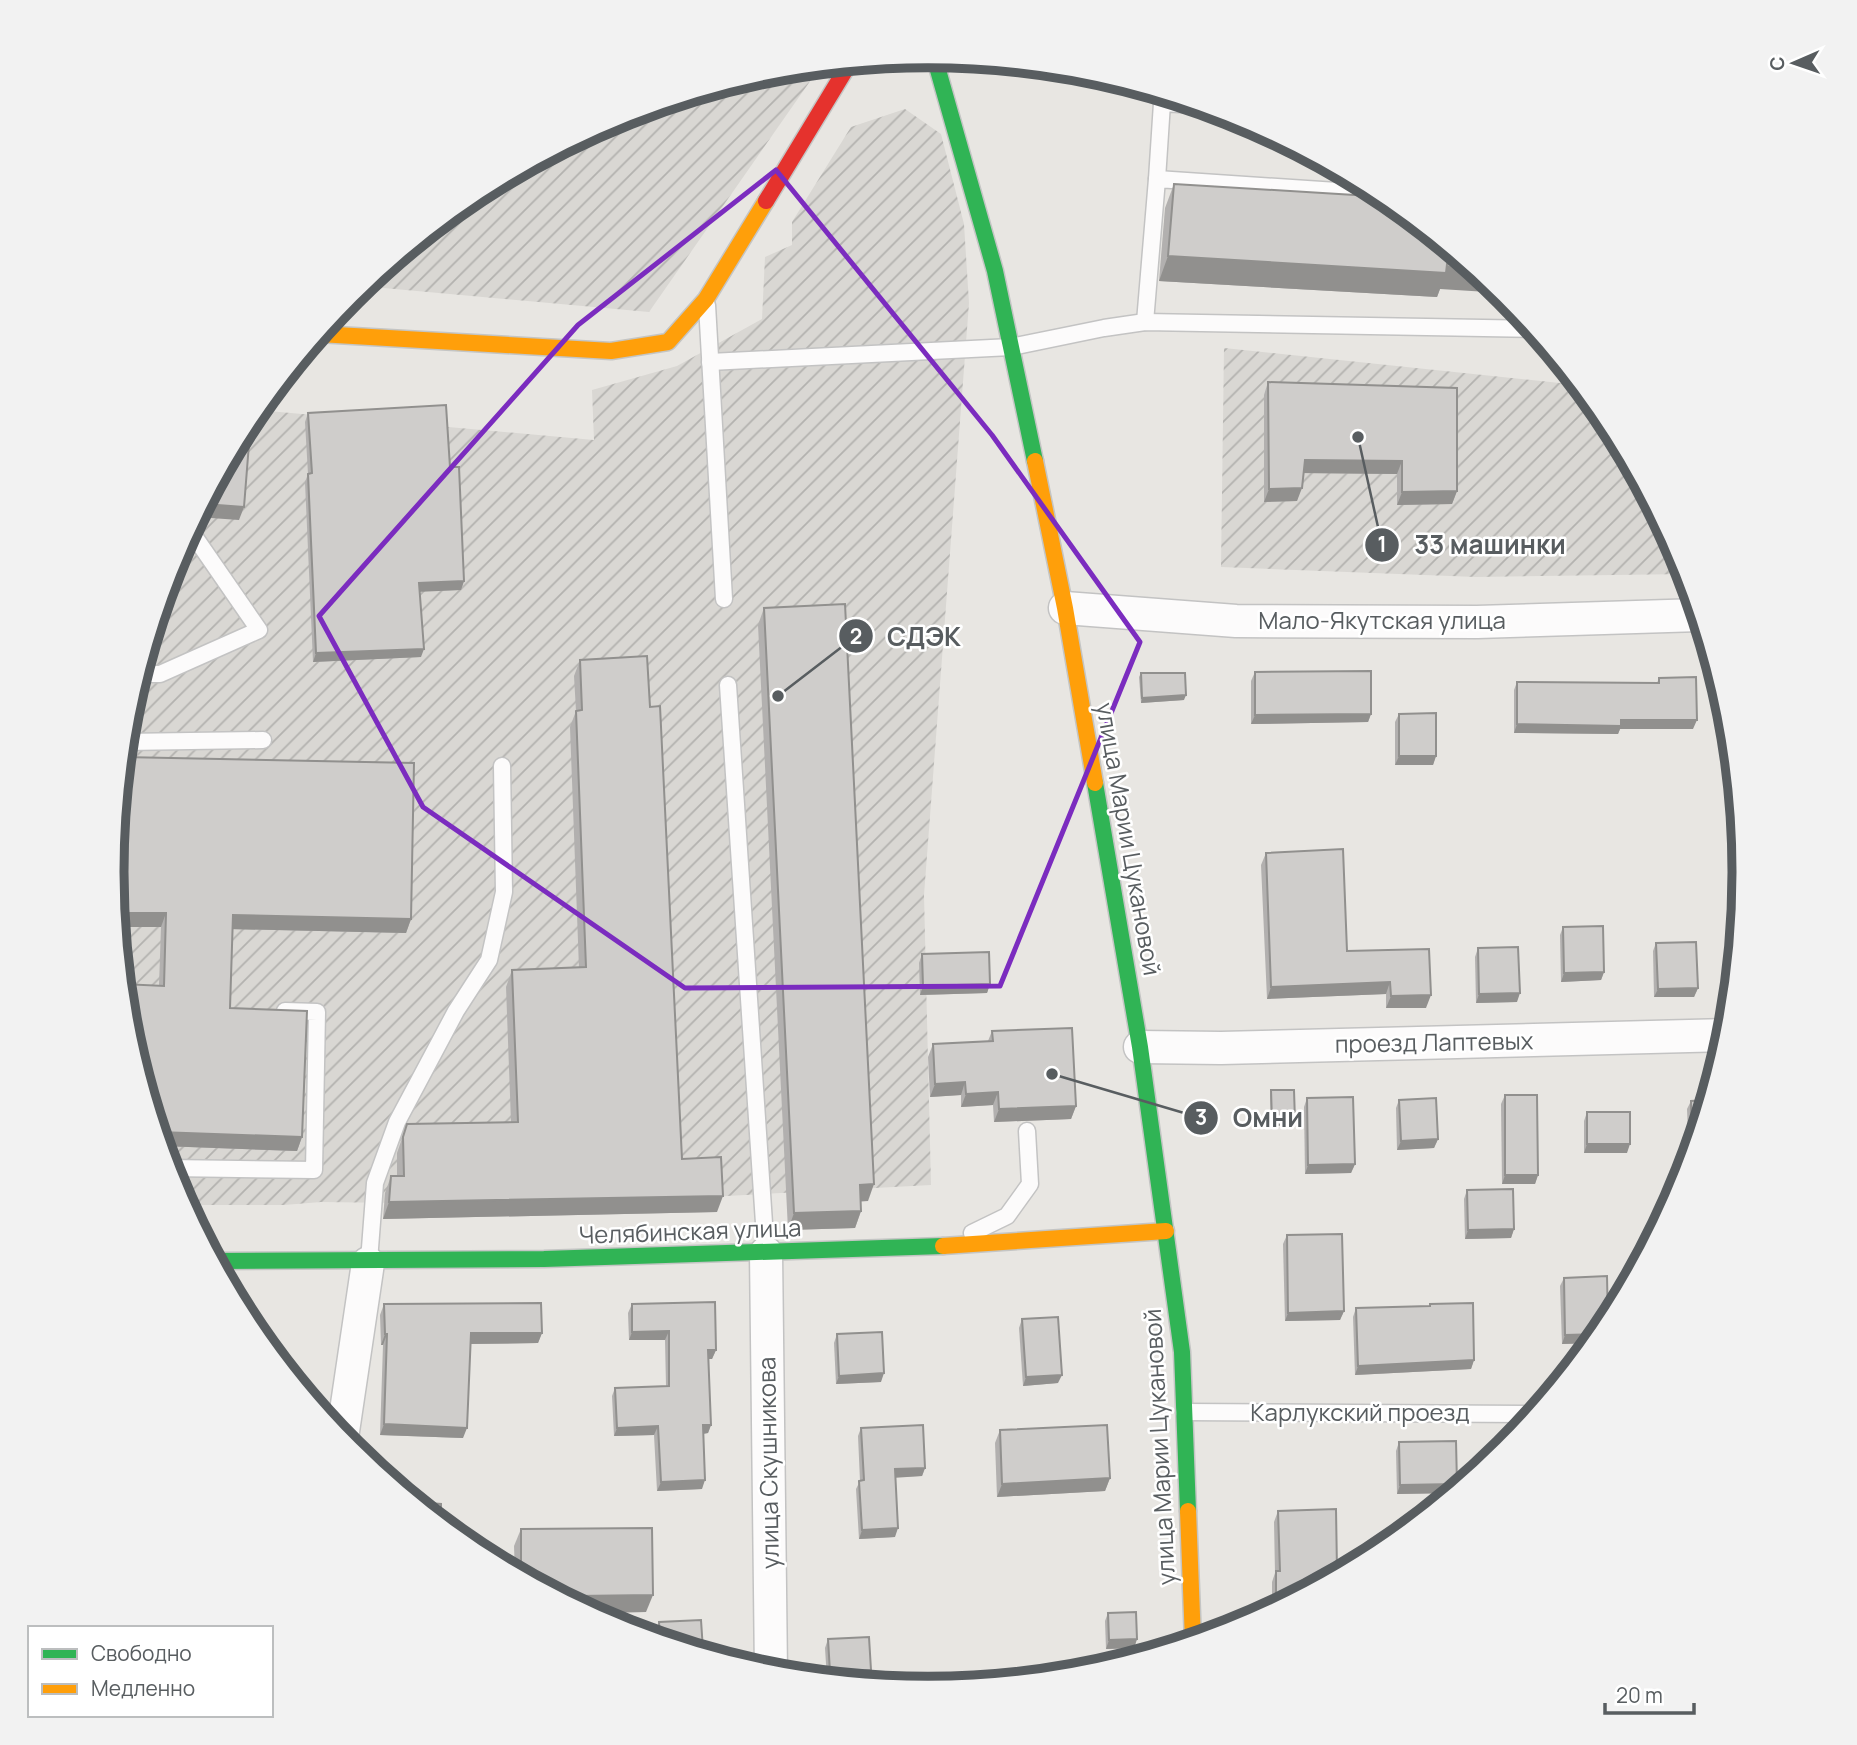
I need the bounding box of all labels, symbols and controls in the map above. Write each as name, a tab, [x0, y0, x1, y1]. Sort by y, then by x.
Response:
north arrow	[1759, 28, 1829, 98]
text: С	[1764, 56, 1790, 71]
callout: 33 машинки	[1365, 522, 1579, 569]
text: 33 машинки	[1414, 526, 1566, 562]
text: 1	[1377, 530, 1387, 558]
street label: Мало-Якутская улица	[1258, 603, 1506, 636]
callout: СДЭК	[839, 613, 975, 660]
text: СДЭК	[887, 618, 961, 654]
text: 2	[850, 622, 862, 650]
street label: улица Марии Цукановой	[1089, 700, 1170, 978]
street label: проезд Лаптевых	[1334, 1023, 1534, 1060]
callout: Омни	[1184, 1094, 1317, 1141]
text: Омни	[1233, 1099, 1303, 1135]
text: 3	[1195, 1103, 1207, 1131]
street label: Челябинская улица	[578, 1210, 802, 1251]
street label: улица Марии Цукановой	[1135, 1308, 1182, 1586]
street label: улица Скушникова	[749, 1357, 786, 1570]
street label: Карлукский проезд	[1250, 1395, 1470, 1428]
legend	[28, 1626, 273, 1717]
text: Свободно	[91, 1639, 192, 1667]
scale bar	[1605, 1672, 1694, 1716]
text: Медленно	[91, 1674, 195, 1702]
text: 20 m	[1616, 1681, 1663, 1709]

